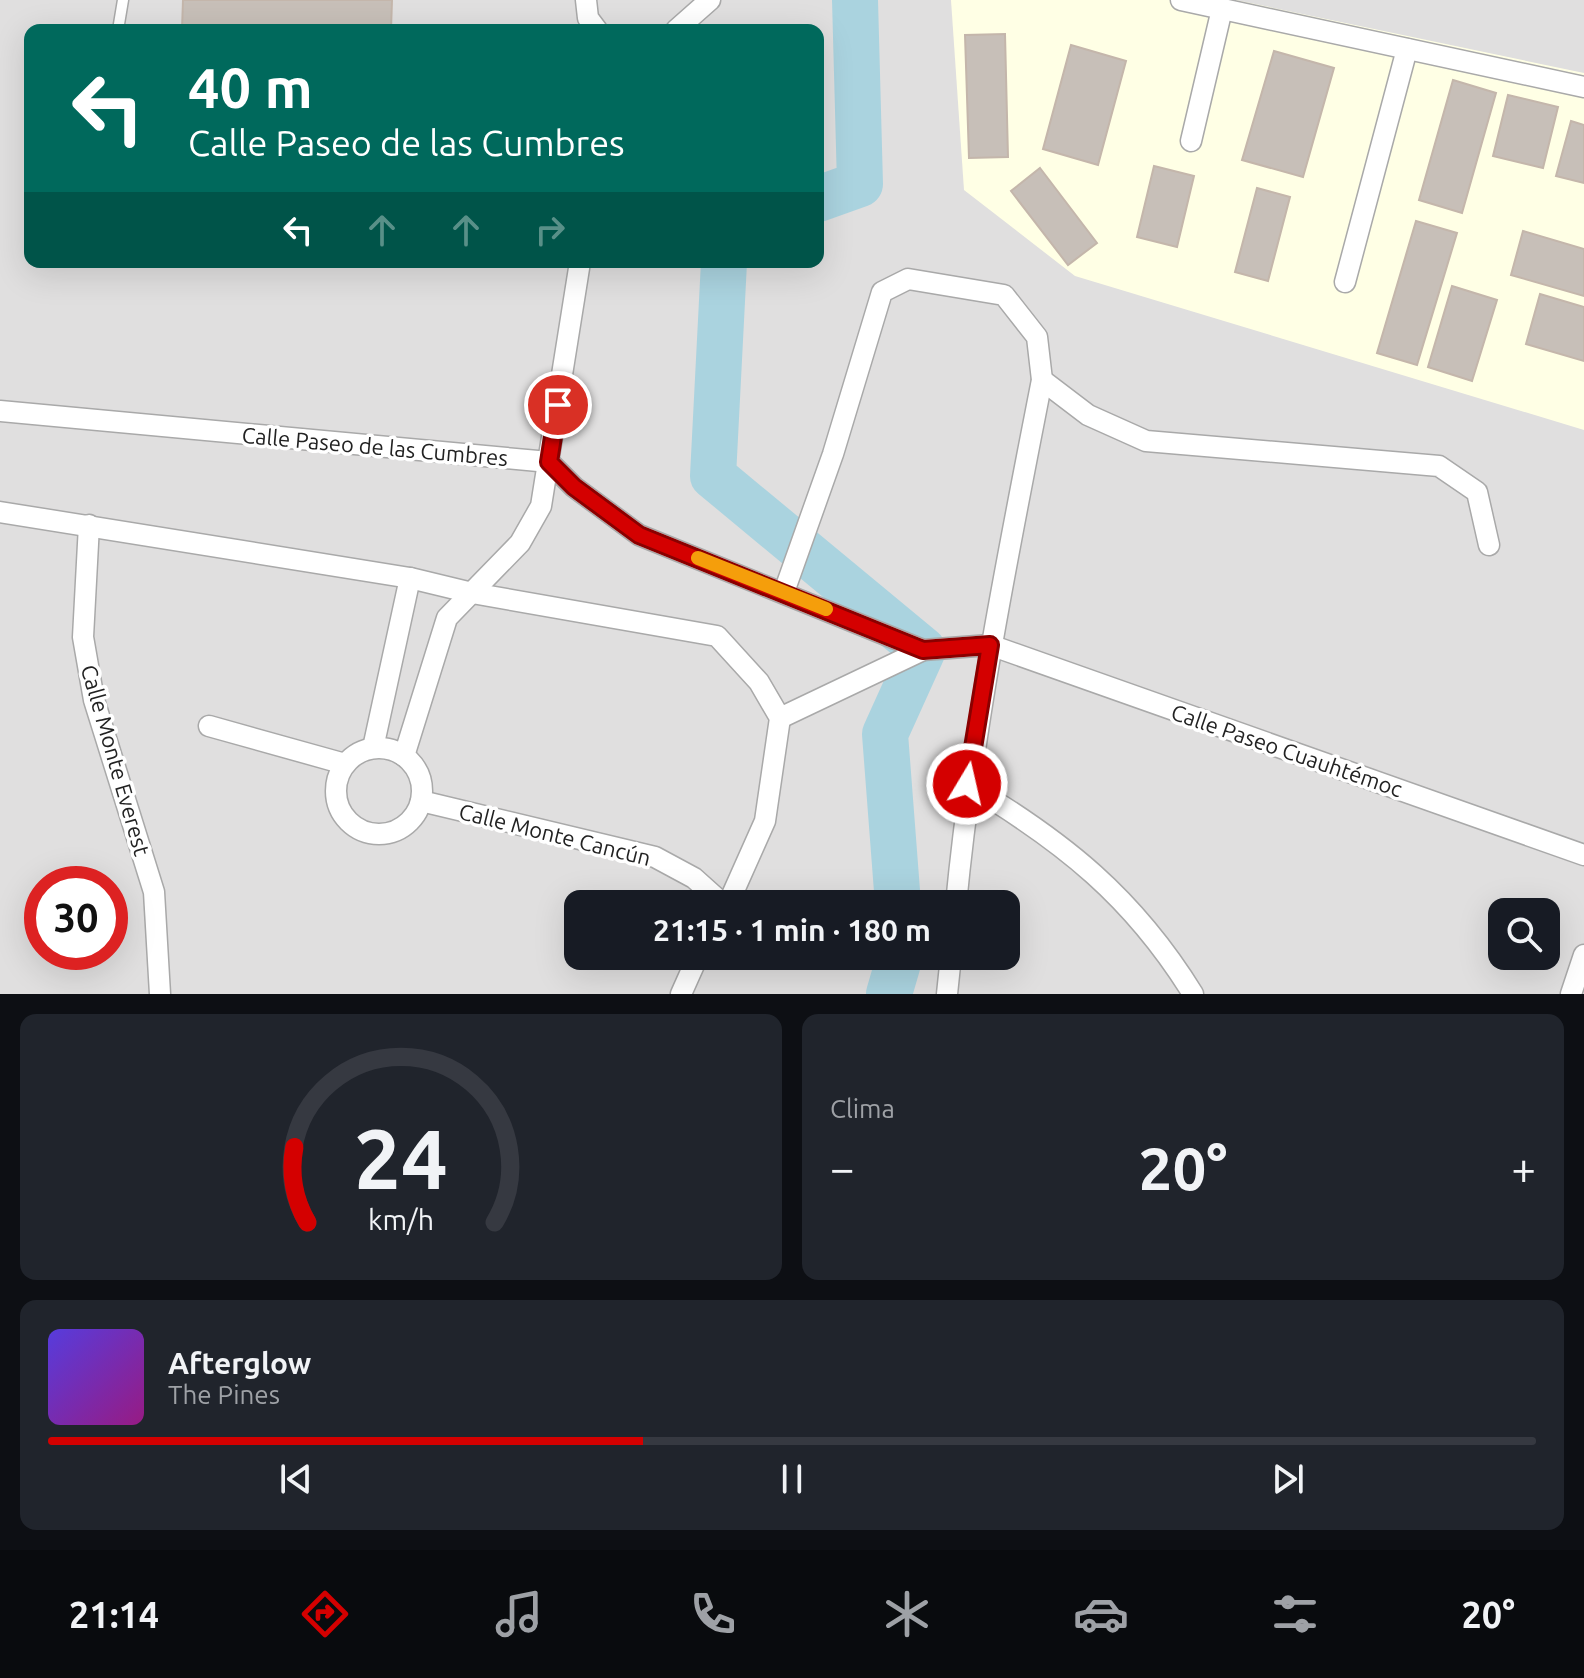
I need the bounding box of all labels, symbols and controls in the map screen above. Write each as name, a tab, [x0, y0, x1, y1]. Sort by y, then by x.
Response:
icon: left	[56, 56, 160, 160]
text: 40 m	[188, 56, 313, 119]
text: Calle Paseo de las Cumbres	[188, 122, 625, 163]
icon: left	[276, 208, 320, 252]
icon: ahead	[360, 208, 404, 252]
icon: ahead	[444, 208, 488, 252]
icon: right	[528, 208, 572, 252]
pin	[524, 371, 592, 439]
icon: arrive	[536, 383, 580, 427]
street label: Calle Paseo de las Cumbres	[241, 422, 509, 470]
street label: Calle Monte Everest	[77, 662, 155, 859]
street label: Calle Paseo Cuauhtémoc	[1168, 699, 1406, 801]
position arrow	[925, 742, 1009, 826]
street label: Calle Monte Cancún	[457, 798, 653, 870]
speed limit sign: 30	[24, 866, 128, 970]
map controls	[1488, 898, 1560, 970]
button: search	[1488, 898, 1560, 970]
text: 21:15 · 1 min · 180 m	[653, 913, 931, 947]
text: Clima	[830, 1094, 895, 1123]
text: 24	[354, 1111, 448, 1205]
text: 20°	[1139, 1134, 1227, 1201]
text: −	[830, 1143, 855, 1192]
text: +	[1511, 1143, 1536, 1192]
text: km/h	[368, 1203, 434, 1235]
text: Afterglow	[168, 1346, 311, 1380]
text: The Pines	[168, 1380, 280, 1409]
icon: previous	[274, 1457, 318, 1501]
icon: pause	[770, 1457, 814, 1501]
icon: next	[1266, 1457, 1310, 1501]
icon: directions	[297, 1586, 353, 1642]
icon: music	[491, 1586, 547, 1642]
icon: phone	[685, 1586, 741, 1642]
icon: climate	[879, 1586, 935, 1642]
icon: car	[1073, 1586, 1129, 1642]
icon: filters	[1267, 1586, 1323, 1642]
text: 21:14	[69, 1594, 159, 1635]
text: 20°	[1462, 1594, 1515, 1635]

